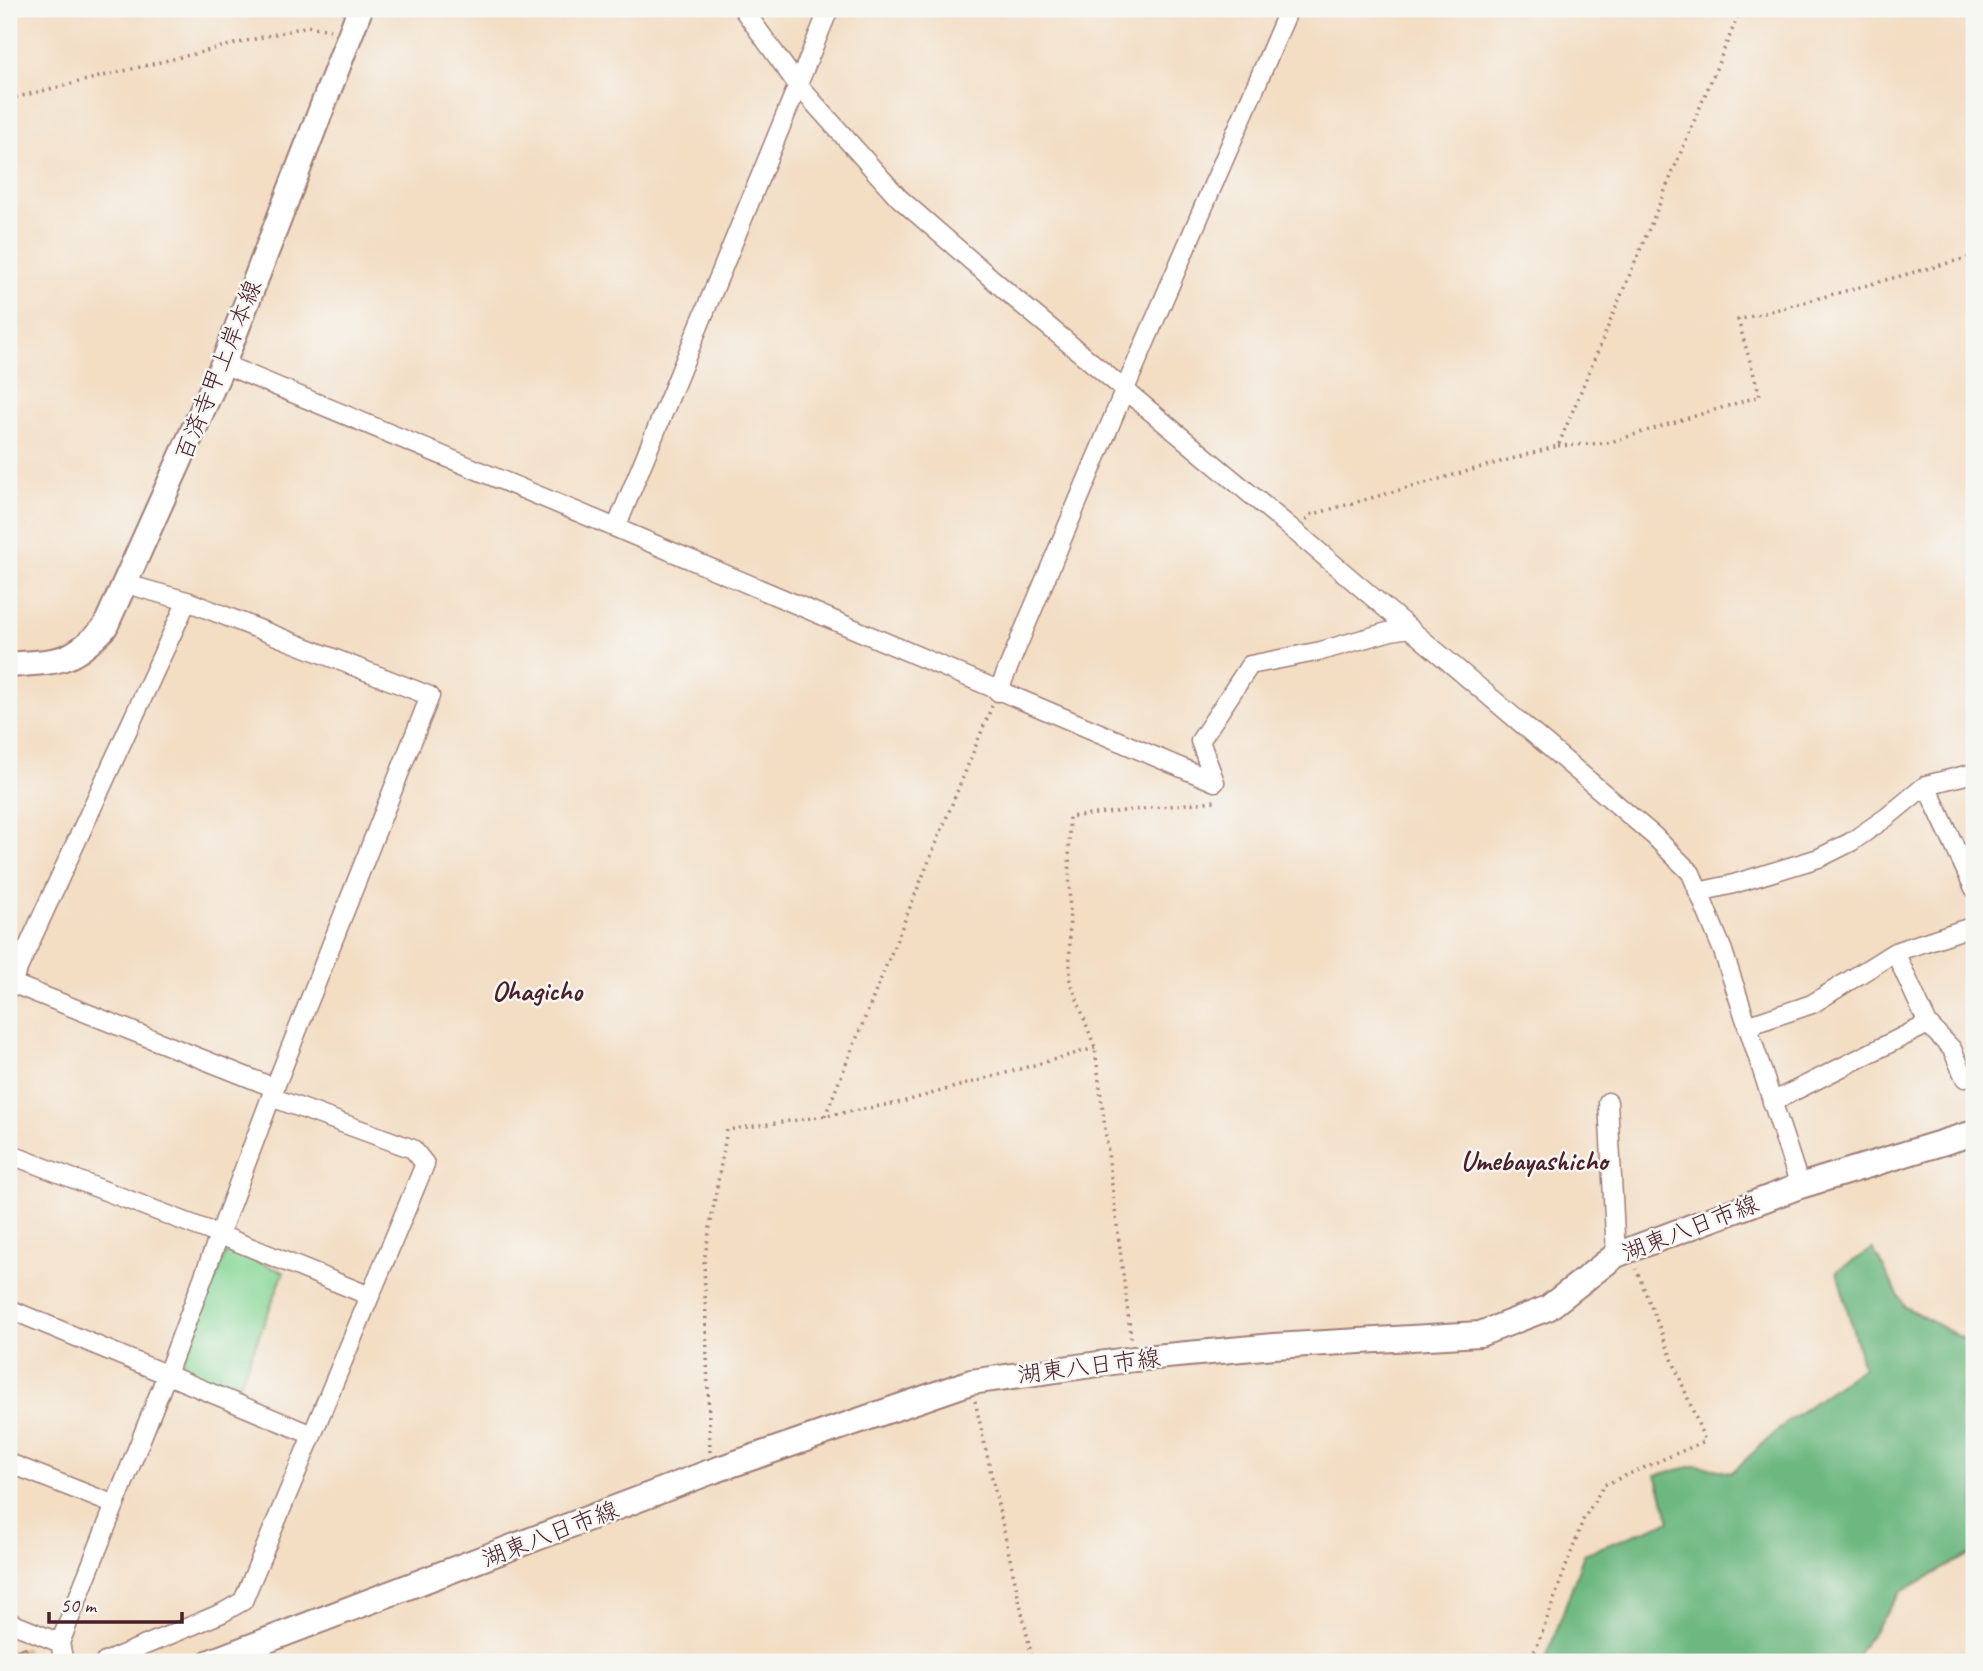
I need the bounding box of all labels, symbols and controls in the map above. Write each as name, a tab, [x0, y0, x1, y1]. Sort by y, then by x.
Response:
street label: 百済寺甲上岸本線	[168, 275, 268, 465]
district label: Ohagicho	[492, 973, 584, 1008]
district label: Umebayashicho	[1460, 1143, 1610, 1178]
street label: 湖東八日市線	[1617, 1188, 1763, 1268]
street label: 湖東八日市線	[1016, 1342, 1162, 1390]
street label: 湖東八日市線	[477, 1494, 623, 1574]
scale bar	[49, 1580, 182, 1624]
text: 50 m	[60, 1592, 98, 1618]

